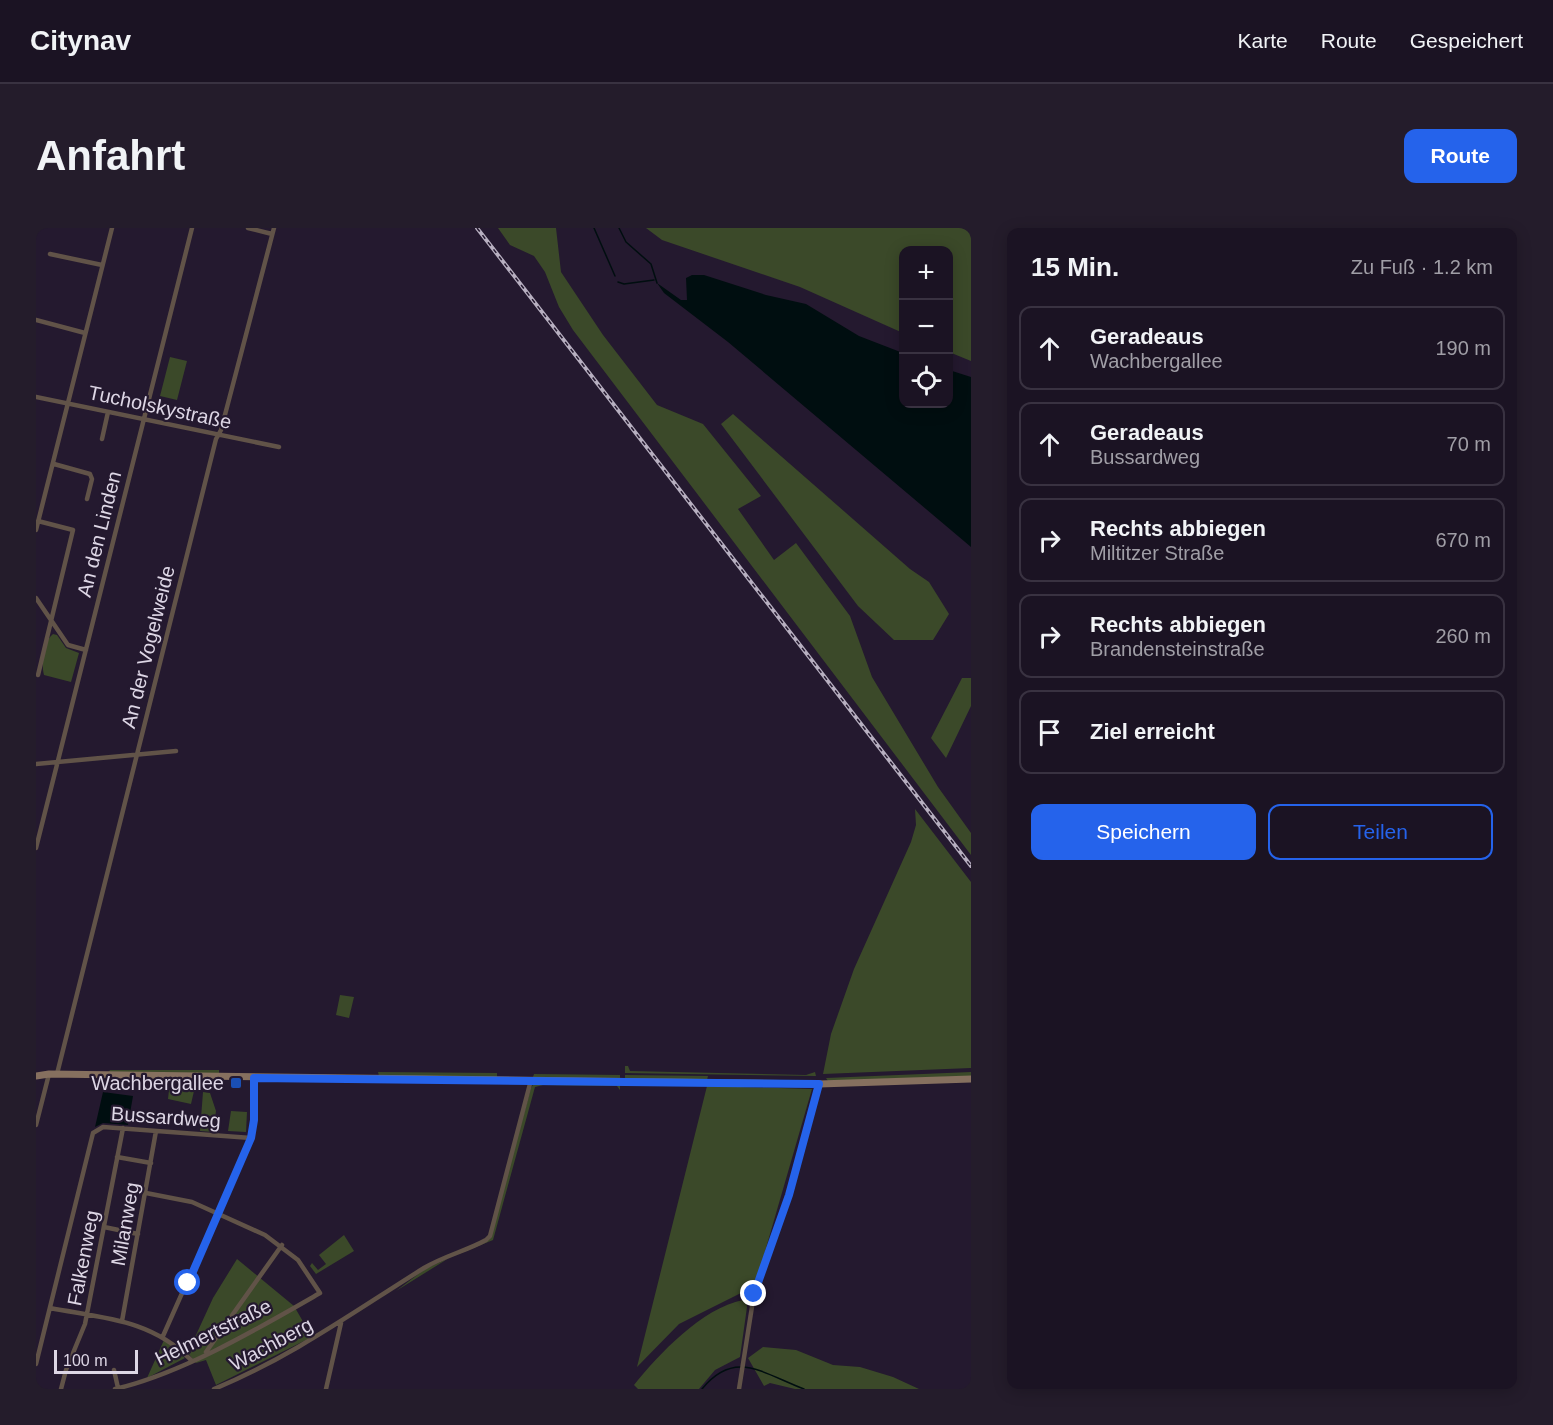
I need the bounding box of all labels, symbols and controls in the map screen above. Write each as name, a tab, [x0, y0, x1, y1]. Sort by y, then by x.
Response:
text: Citynav	[30, 25, 131, 56]
text: Karte	[1238, 29, 1288, 52]
text: Route	[1321, 29, 1377, 52]
text: Gespeichert	[1410, 29, 1523, 52]
button: Route	[1404, 129, 1517, 183]
text: Anfahrt	[36, 132, 185, 179]
map controls	[899, 246, 953, 408]
button: +	[899, 246, 953, 300]
text: 15 Min.	[1031, 252, 1119, 282]
text: Zu Fuß · 1.2 km	[1351, 256, 1493, 278]
button: −	[899, 300, 953, 354]
text: Geradeaus	[1090, 324, 1204, 349]
icon: ahead	[1033, 332, 1066, 365]
text: 190 m	[1435, 337, 1491, 359]
text: Wachbergallee	[1090, 350, 1223, 372]
button: locate	[899, 354, 953, 408]
street label: Tucholskystraße	[86, 381, 234, 433]
text: Geradeaus	[1090, 420, 1204, 445]
icon: ahead	[1033, 428, 1066, 461]
text: 70 m	[1447, 433, 1491, 455]
text: Bussardweg	[1090, 446, 1200, 468]
street label: An den Linden	[73, 469, 125, 599]
text: Rechts abbiegen	[1090, 516, 1266, 541]
icon: right	[1033, 524, 1066, 557]
text: 670 m	[1435, 529, 1491, 551]
text: Miltitzer Straße	[1090, 542, 1224, 564]
street label: An der Vogelweide	[117, 563, 179, 731]
text: Rechts abbiegen	[1090, 612, 1266, 637]
icon: right	[1033, 620, 1066, 653]
text: 260 m	[1435, 625, 1491, 647]
text: Brandensteinstraße	[1090, 638, 1265, 660]
icon: arrive	[1033, 716, 1066, 749]
text: Ziel erreicht	[1090, 719, 1215, 744]
button: Speichern	[1031, 804, 1256, 860]
button: Teilen	[1268, 804, 1493, 860]
place label: Wachbergallee	[91, 1072, 224, 1094]
marker: Wachbergallee	[229, 1076, 243, 1090]
street label: Bussardweg	[110, 1102, 222, 1132]
street label: Milanweg	[107, 1180, 143, 1268]
street label: Falkenweg	[63, 1208, 103, 1308]
route start	[174, 1269, 200, 1295]
route end	[740, 1280, 766, 1306]
street label: Helmertstraße	[151, 1294, 275, 1370]
street label: Wachberg	[226, 1313, 316, 1375]
scale bar	[54, 1347, 138, 1374]
text: 100 m	[63, 1352, 107, 1369]

